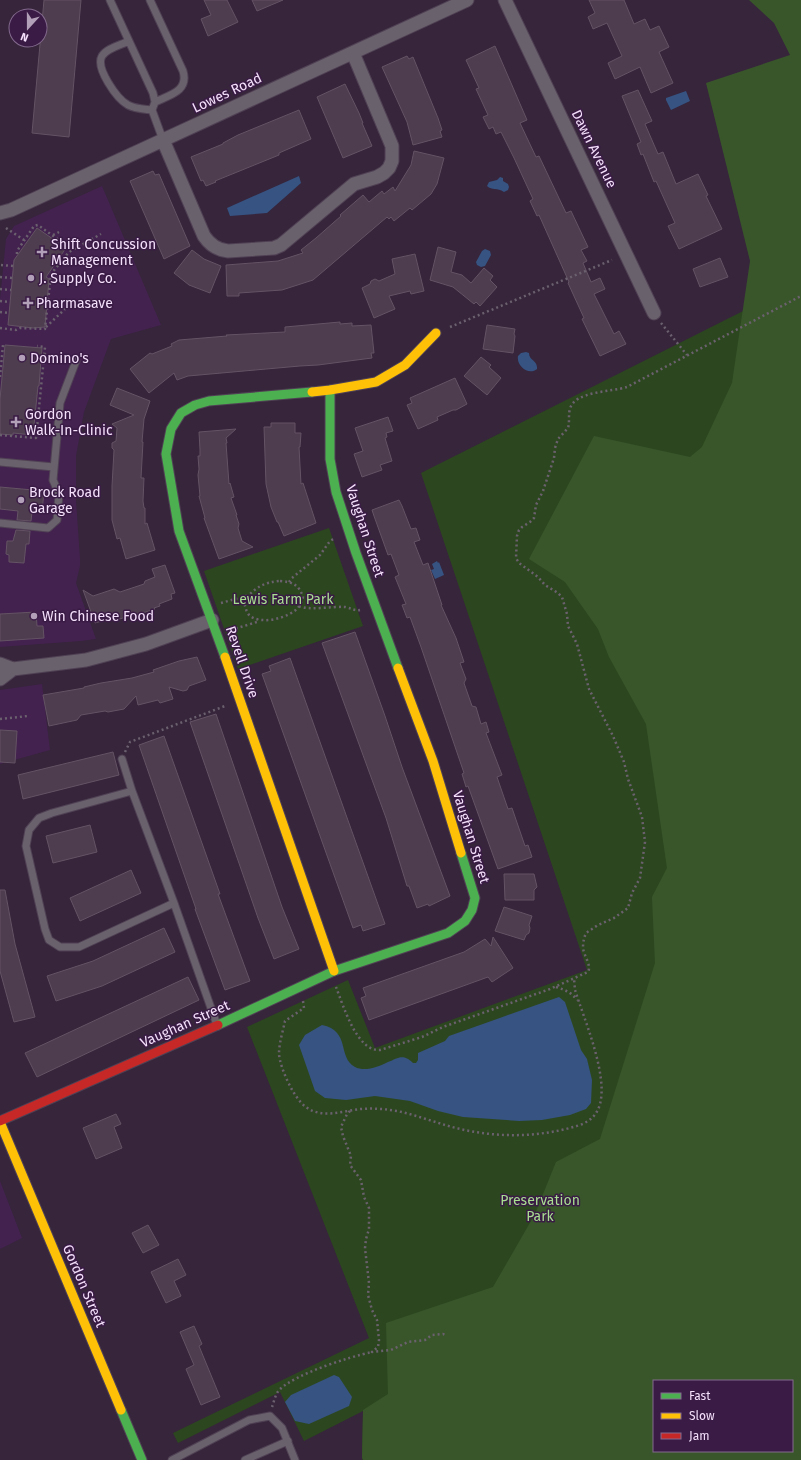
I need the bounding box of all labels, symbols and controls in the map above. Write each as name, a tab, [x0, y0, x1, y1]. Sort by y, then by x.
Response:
north arrow	[8, 8, 48, 48]
text: N	[19, 29, 30, 44]
street label: Lowes Road	[189, 69, 265, 117]
street label: Dawn Avenue	[568, 107, 620, 191]
place label: Shift Concussion Management	[51, 236, 156, 269]
marker: Shift Concussion Management	[36, 246, 48, 258]
place label: J. Supply Co.	[39, 270, 116, 287]
marker: J. Supply Co.	[26, 273, 36, 283]
place label: Pharmasave	[36, 295, 113, 312]
marker: Pharmasave	[23, 298, 33, 308]
place label: Domino's	[30, 350, 89, 367]
marker: Domino's	[17, 353, 27, 363]
place label: Gordon Walk-In-Clinic	[25, 406, 113, 439]
marker: Gordon Walk-In-Clinic	[10, 416, 22, 428]
street label: Vaughan Street	[342, 483, 388, 580]
place label: Brock Road Garage	[29, 484, 101, 517]
marker: Brock Road Garage	[16, 495, 26, 505]
park label: Lewis Farm Park	[233, 591, 334, 608]
place label: Win Chinese Food	[42, 608, 154, 625]
marker: Win Chinese Food	[29, 611, 39, 621]
street label: Revell Drive	[222, 624, 262, 700]
street label: Vaughan Street	[449, 789, 493, 886]
street label: Vaughan Street	[138, 996, 233, 1051]
park label: Preservation Park	[500, 1192, 580, 1225]
street label: Gordon Street	[59, 1242, 109, 1331]
legend	[653, 1380, 793, 1452]
text: Fast	[689, 1389, 711, 1403]
text: Slow	[689, 1409, 715, 1423]
text: Jam	[689, 1429, 709, 1443]

